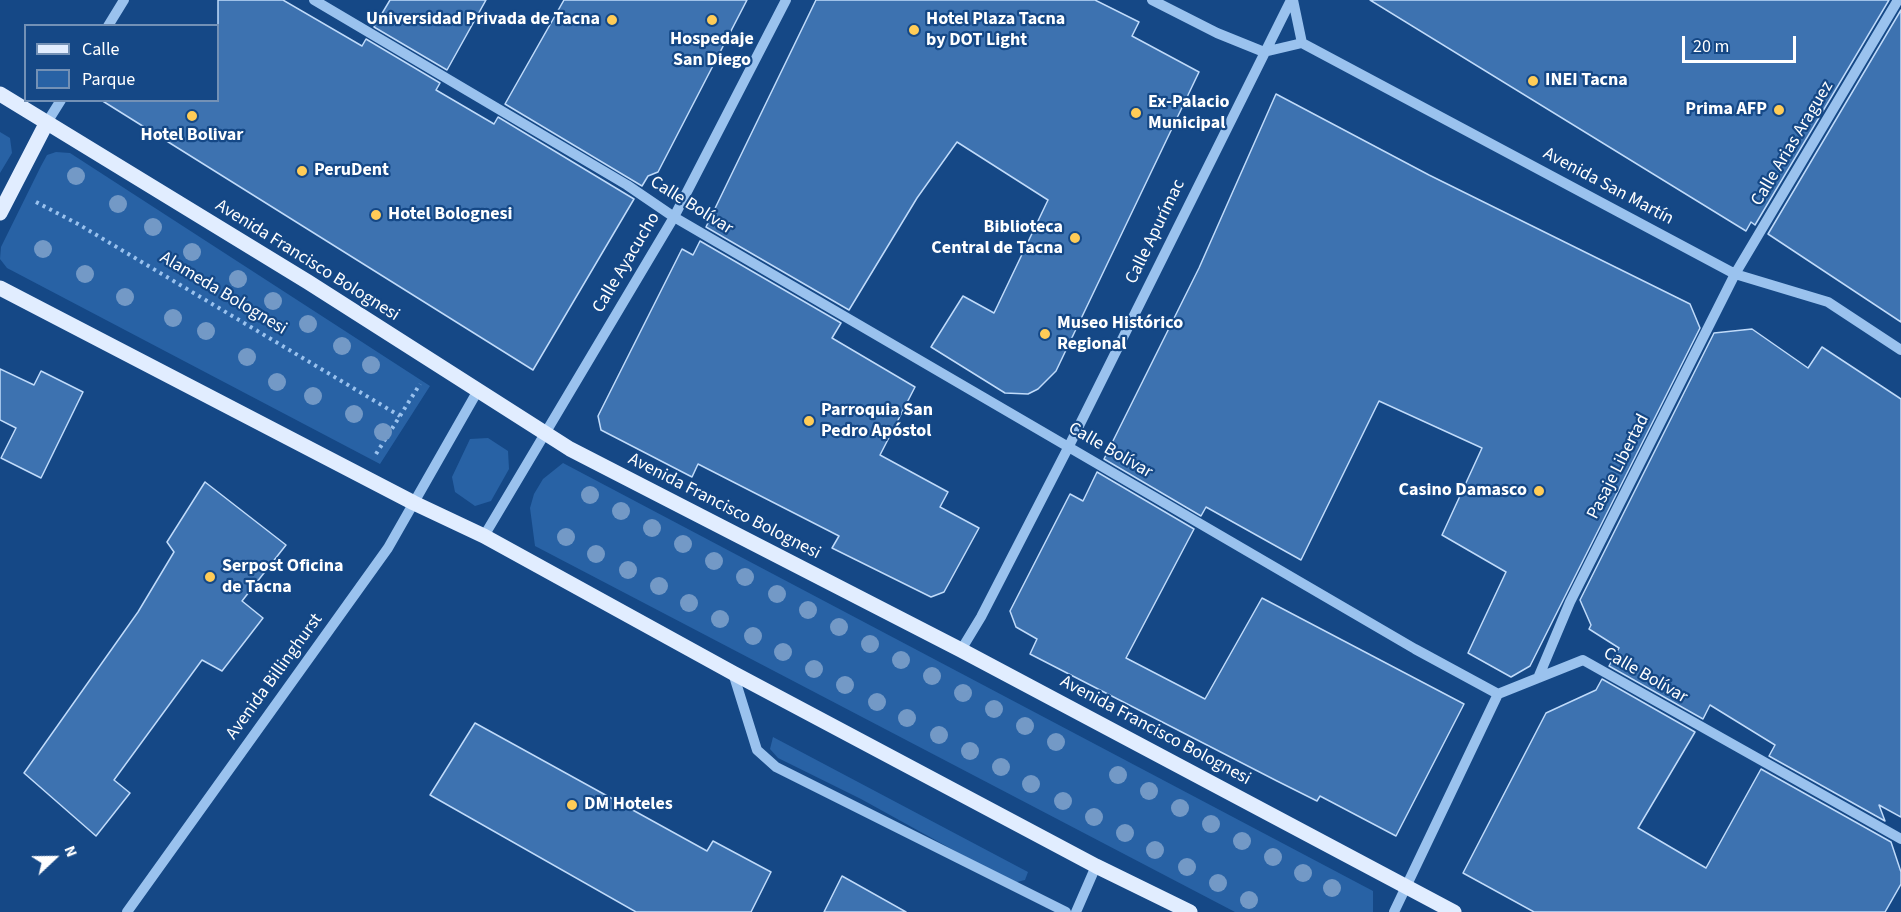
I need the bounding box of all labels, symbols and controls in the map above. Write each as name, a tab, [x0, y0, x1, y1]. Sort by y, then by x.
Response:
place label: Universidad Privada de Tacna	[366, 9, 600, 31]
place label: Hotel Plaza Tacna by DOT Light	[926, 9, 1065, 52]
marker: Universidad Privada de Tacna	[605, 13, 619, 27]
marker: Hospedaje San Diego	[705, 13, 719, 27]
marker: Hotel Plaza Tacna by DOT Light	[907, 23, 921, 37]
legend	[24, 24, 219, 102]
scale bar	[1685, 24, 1799, 62]
place label: Hospedaje San Diego	[670, 29, 754, 72]
text: 20 m	[1693, 34, 1729, 59]
text: Calle	[82, 37, 119, 62]
text: Parque	[82, 67, 135, 92]
place label: INEI Tacna	[1545, 70, 1628, 92]
marker: INEI Tacna	[1526, 74, 1540, 88]
street label: Calle Arias Araguez	[1747, 78, 1839, 210]
place label: Ex-Palacio Municipal	[1148, 92, 1230, 134]
place label: Prima AFP	[1685, 99, 1767, 121]
marker: Prima AFP	[1772, 103, 1786, 117]
marker: Ex-Palacio Municipal	[1129, 106, 1143, 120]
marker: Hotel Bolivar	[185, 109, 199, 123]
place label: Hotel Bolivar	[141, 125, 243, 147]
street label: Avenida San Martín	[1539, 143, 1677, 231]
place label: PeruDent	[314, 160, 389, 182]
marker: PeruDent	[295, 164, 309, 178]
street label: Calle Bolívar	[646, 172, 736, 240]
street label: Calle Apurímac	[1121, 176, 1191, 288]
street label: Avenida Francisco Bolognesi	[211, 195, 403, 327]
place label: Hotel Bolognesi	[388, 204, 512, 226]
marker: Hotel Bolognesi	[369, 208, 383, 222]
street label: Calle Ayacucho	[588, 209, 666, 317]
place label: Biblioteca Central de Tacna	[931, 217, 1063, 260]
marker: Biblioteca Central de Tacna	[1068, 231, 1082, 245]
street label: Alameda Bolognesi	[156, 248, 290, 340]
place label: Museo Histórico Regional	[1057, 313, 1183, 356]
marker: Museo Histórico Regional	[1038, 327, 1052, 341]
place label: Parroquia San Pedro Apóstol	[821, 400, 933, 442]
street label: Pasaje Libertad	[1583, 411, 1655, 523]
marker: Parroquia San Pedro Apóstol	[802, 414, 816, 428]
street label: Calle Bolívar	[1064, 418, 1156, 484]
street label: Avenida Francisco Bolognesi	[624, 449, 824, 565]
place label: Casino Damasco	[1398, 480, 1527, 502]
marker: Casino Damasco	[1532, 484, 1546, 498]
place label: Serpost Oficina de Tacna	[222, 556, 343, 598]
marker: Serpost Oficina de Tacna	[203, 570, 217, 584]
street label: Avenida Billinghurst	[222, 610, 328, 744]
street label: Calle Bolívar	[1599, 643, 1691, 709]
street label: Avenida Francisco Bolognesi	[1056, 671, 1254, 791]
place label: DM Hoteles	[584, 794, 673, 816]
marker: DM Hoteles	[565, 798, 579, 812]
north arrow	[24, 828, 84, 888]
text: N	[58, 842, 83, 860]

